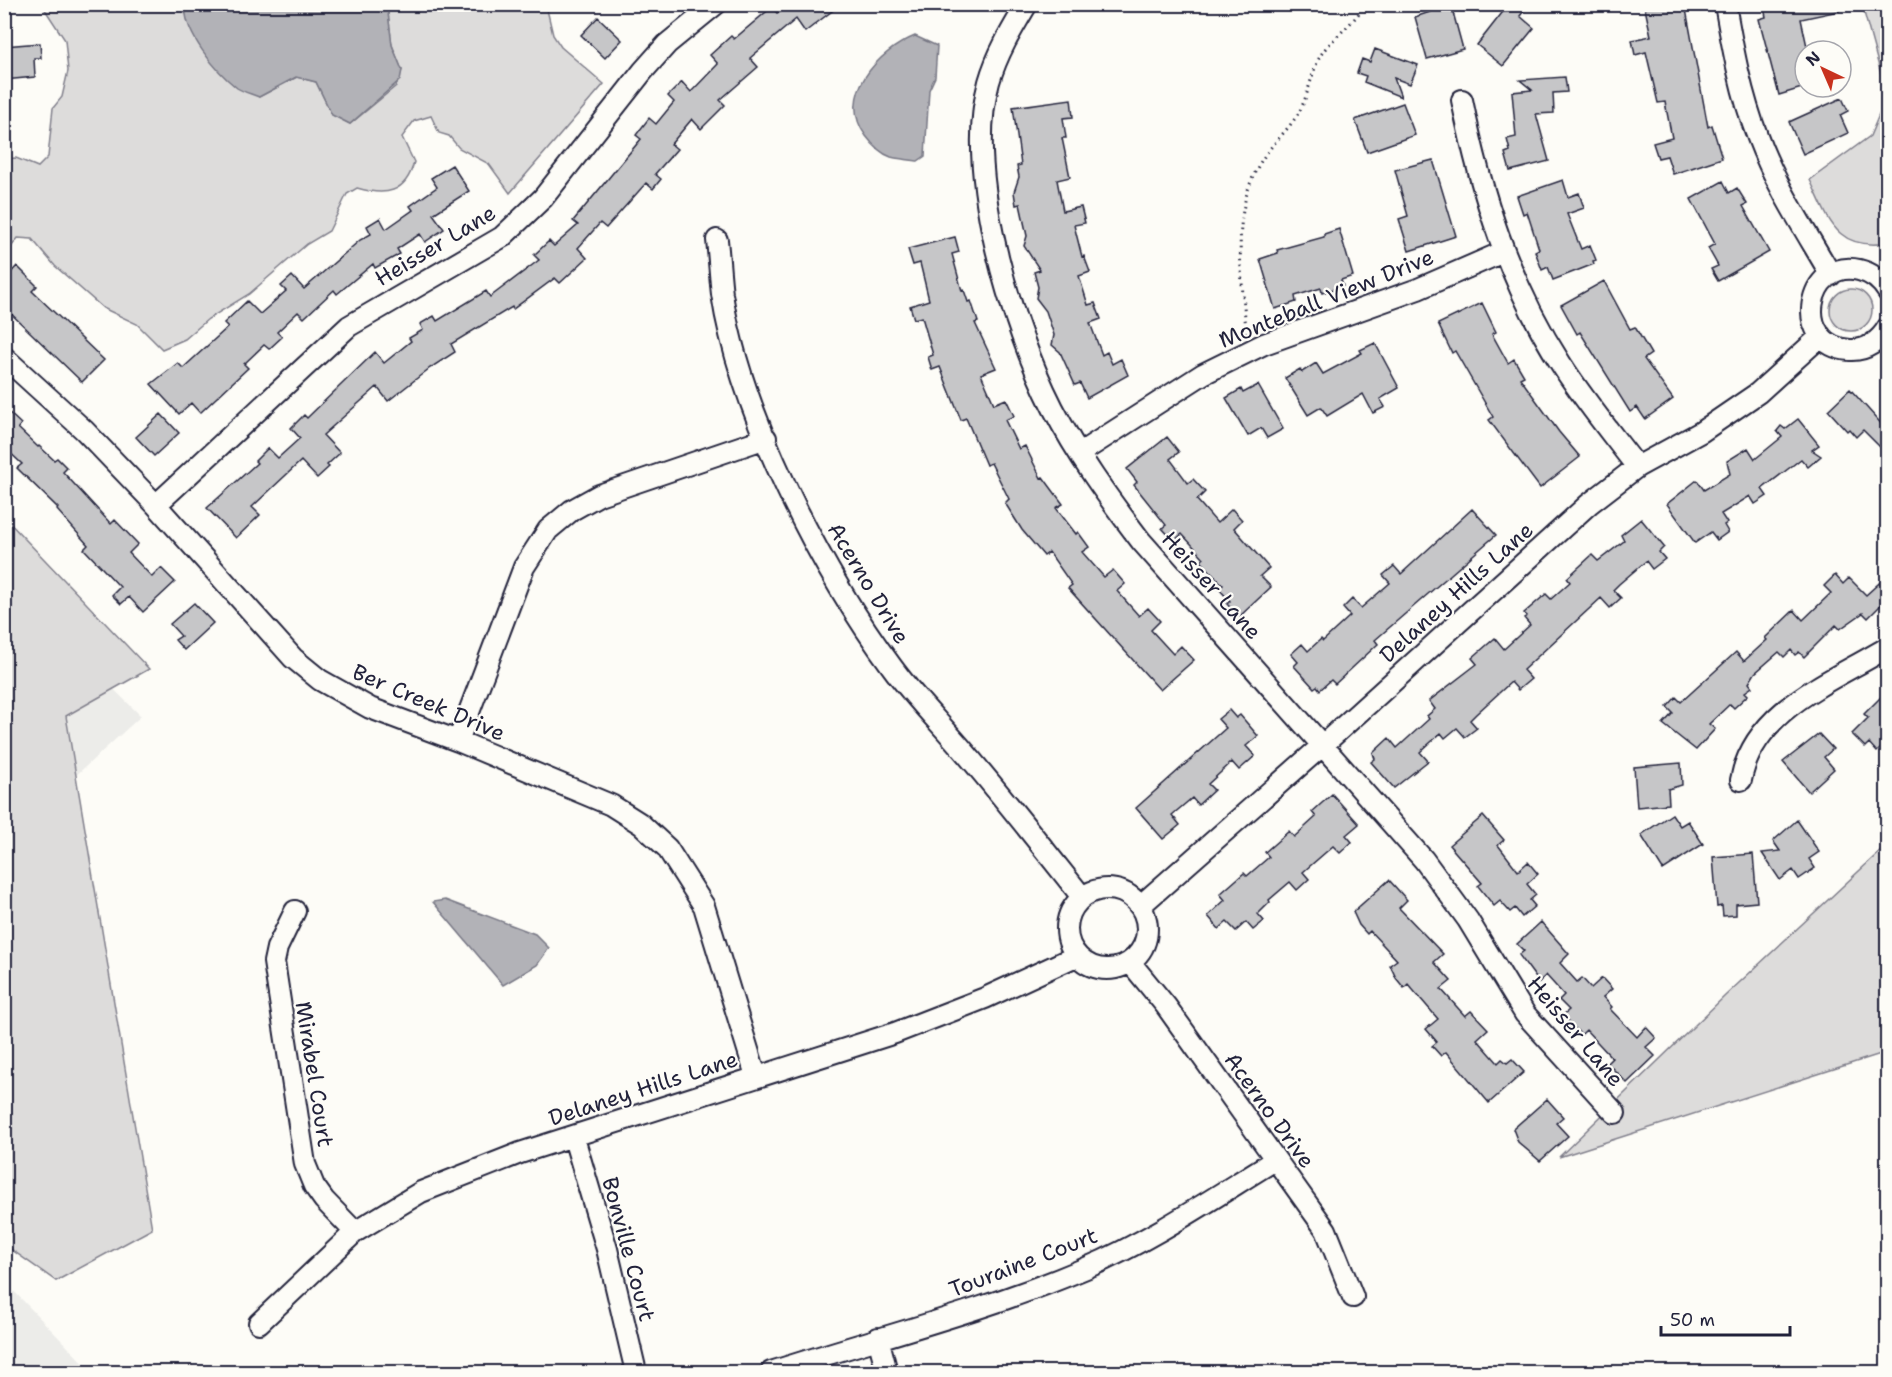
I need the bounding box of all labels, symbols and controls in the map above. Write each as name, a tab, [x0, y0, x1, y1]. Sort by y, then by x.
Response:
north arrow	[1793, 39, 1853, 99]
text: N	[1801, 47, 1825, 71]
street label: Heisser Lane	[370, 198, 501, 293]
street label: Monteball View Drive	[1214, 242, 1438, 355]
street label: Delaney Hills Lane	[1373, 516, 1539, 669]
street label: Acerno Drive	[821, 517, 916, 649]
street label: Heisser Lane	[1155, 525, 1268, 646]
street label: Ber Creek Drive	[348, 657, 510, 748]
street label: Heisser Lane	[1521, 970, 1630, 1093]
street label: Mirabel Court	[289, 999, 340, 1149]
street label: Delaney Hills Lane	[545, 1044, 741, 1133]
street label: Acerno Drive	[1218, 1047, 1321, 1174]
street label: Bonville Court	[595, 1174, 662, 1324]
street label: Touraine Court	[945, 1221, 1102, 1304]
scale bar	[1661, 1299, 1790, 1337]
text: 50 m	[1670, 1308, 1715, 1332]

